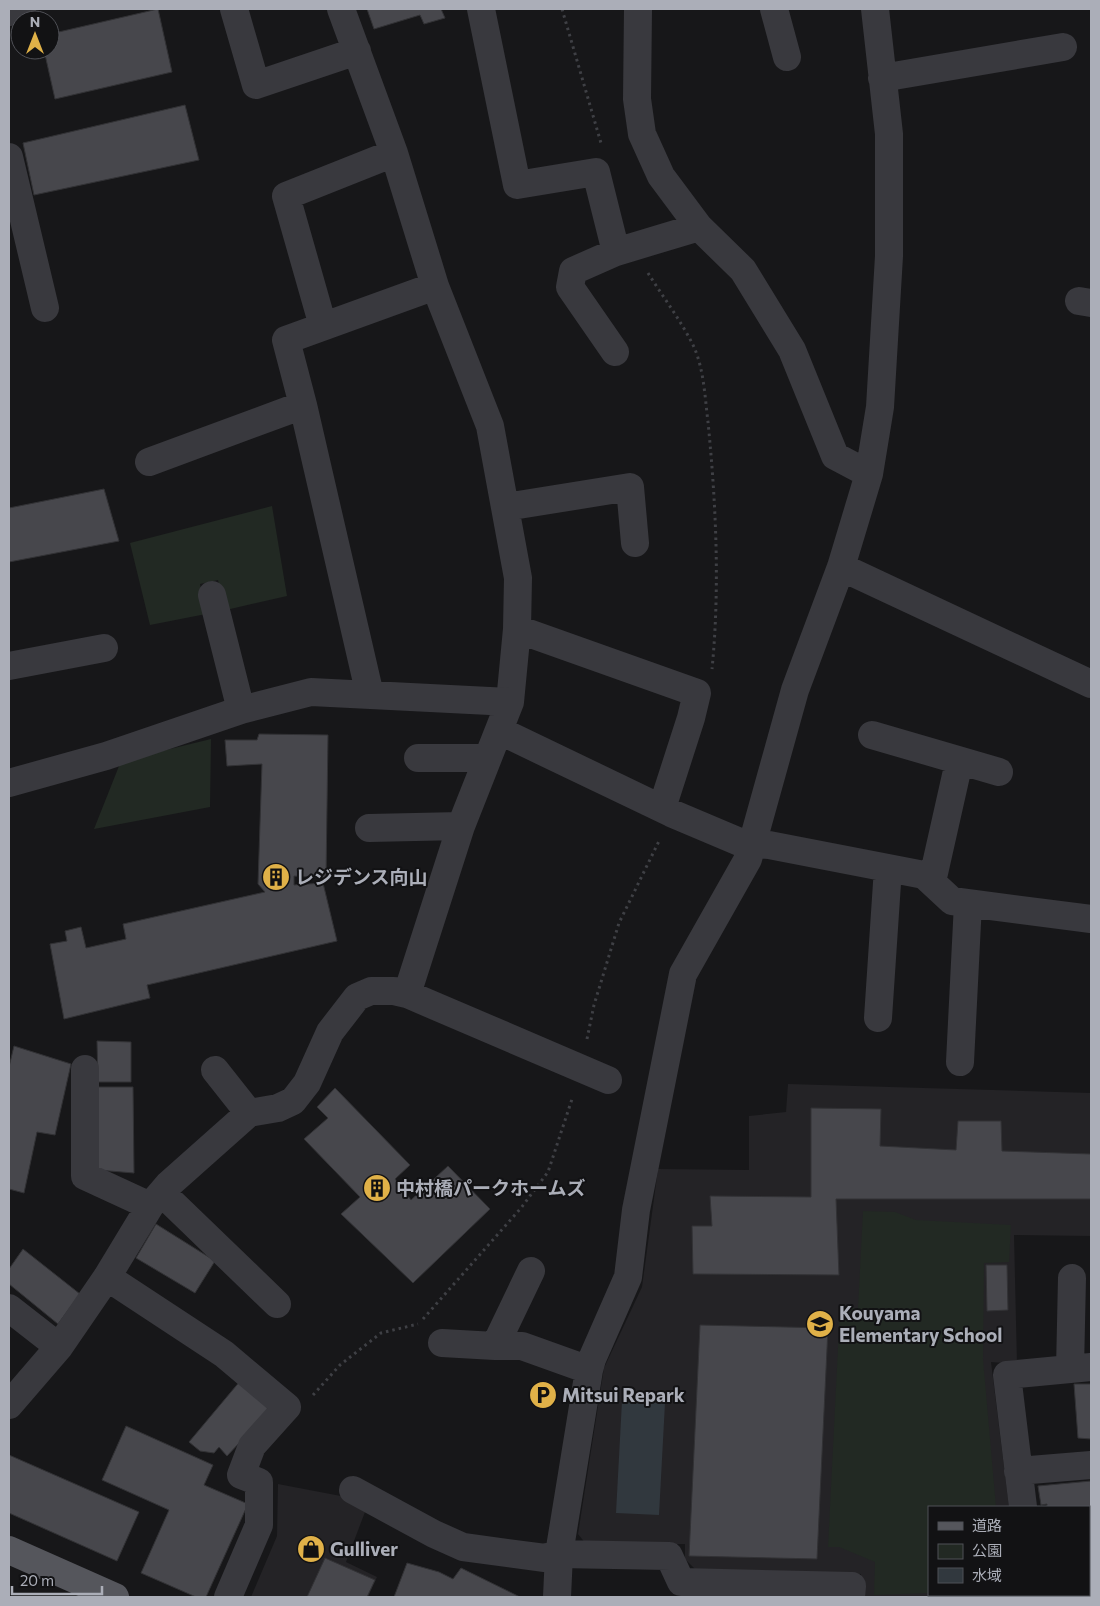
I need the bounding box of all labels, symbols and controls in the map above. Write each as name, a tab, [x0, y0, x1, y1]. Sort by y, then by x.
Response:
north arrow	[10, 10, 60, 60]
text: N	[30, 13, 40, 30]
building icon: レジデンス向山	[261, 862, 291, 892]
place label: レジデンス向山	[295, 865, 428, 888]
building icon: 中村橋パークホームズ	[362, 1173, 392, 1203]
place label: 中村橋パークホームズ	[396, 1176, 585, 1199]
place label: Kouyama Elementary School	[839, 1301, 1003, 1346]
school or university icon: Kouyama Elementary School	[805, 1309, 835, 1339]
parking icon: Mitsui Repark	[528, 1380, 558, 1410]
place label: Mitsui Repark	[562, 1383, 685, 1406]
legend	[928, 1506, 1090, 1596]
text: 道路	[972, 1516, 1002, 1534]
shop icon: Gulliver	[296, 1534, 326, 1564]
place label: Gulliver	[330, 1537, 398, 1560]
text: 公園	[972, 1541, 1002, 1559]
scale bar	[12, 1564, 102, 1596]
text: 水域	[972, 1566, 1002, 1584]
text: 20 m	[20, 1571, 54, 1589]

